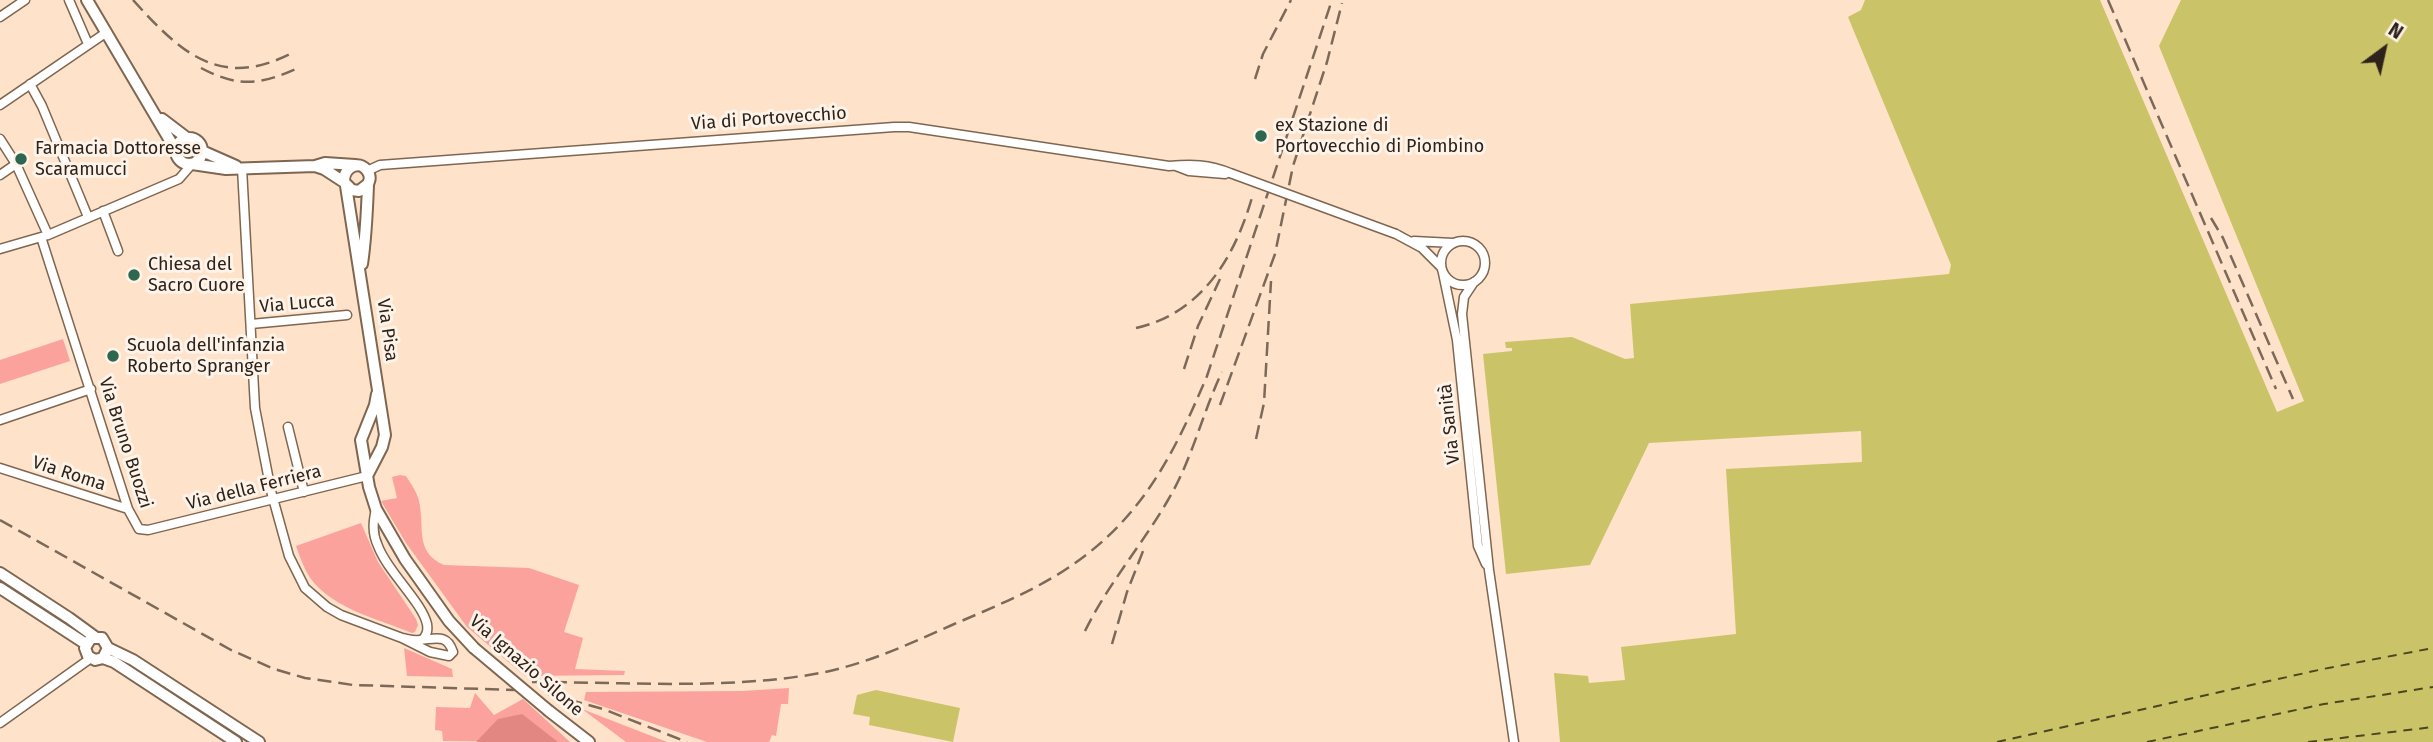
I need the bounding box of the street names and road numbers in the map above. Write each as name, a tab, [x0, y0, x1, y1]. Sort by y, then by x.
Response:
street label: Via di Portovecchio	[690, 103, 848, 135]
street label: Via Lucca	[259, 290, 335, 318]
street label: Via Pisa	[372, 297, 402, 363]
street label: Via Bruno Buozzi	[94, 375, 156, 511]
street label: Via Sanità	[1435, 383, 1465, 465]
street label: Via Roma	[30, 452, 108, 496]
street label: Via della Ferriera	[184, 461, 324, 515]
street label: Via Ignazio Silone	[465, 611, 587, 721]

